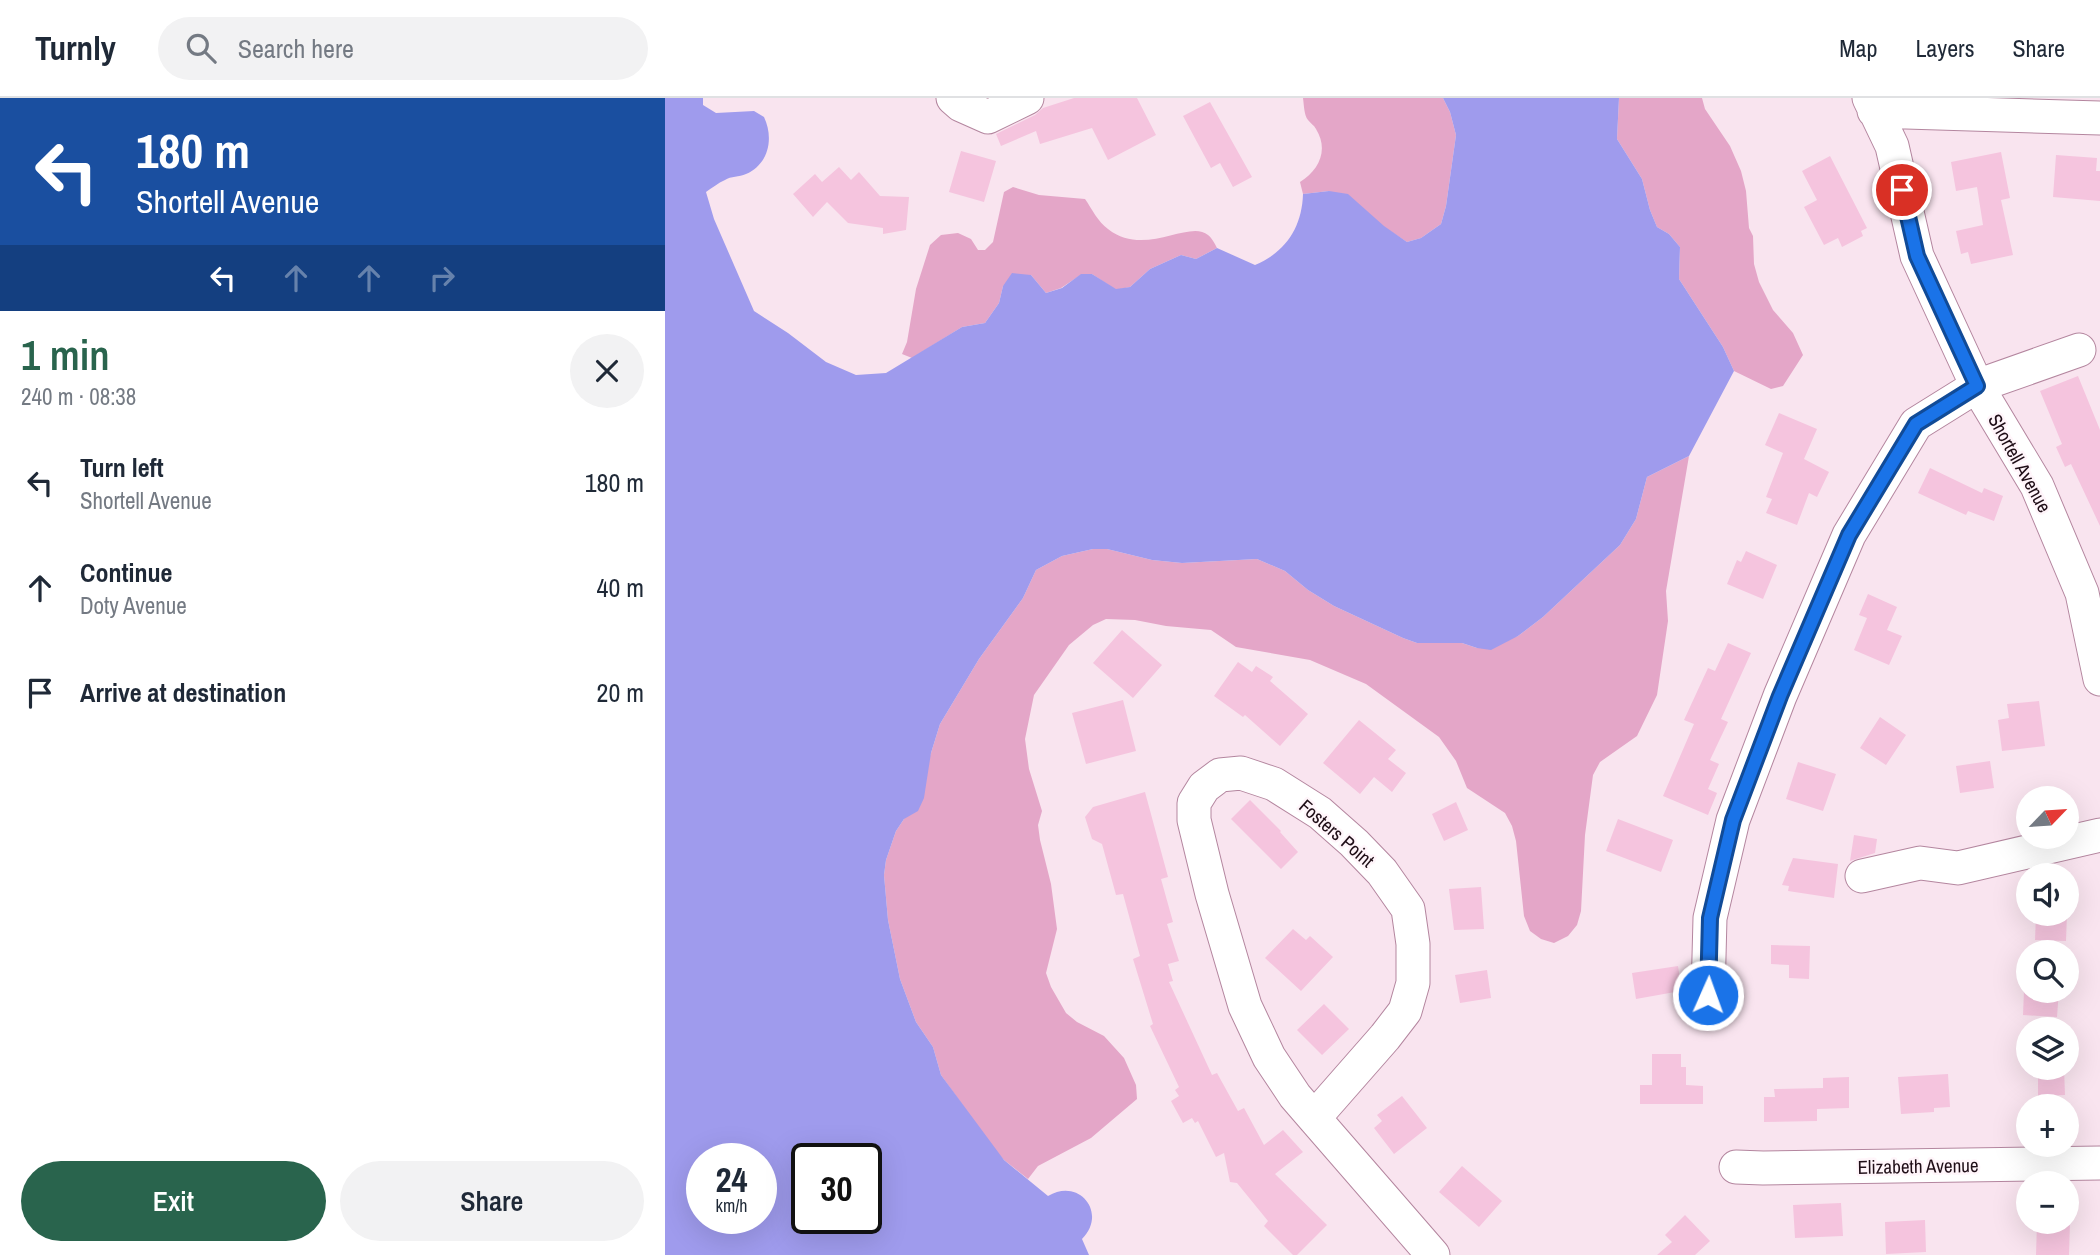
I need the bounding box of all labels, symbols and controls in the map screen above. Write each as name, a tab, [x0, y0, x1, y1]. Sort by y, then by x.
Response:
search box	[158, 17, 648, 80]
text: Turnly	[35, 26, 116, 70]
icon: search	[182, 29, 220, 67]
text: Search here	[238, 31, 354, 66]
text: Map	[1839, 32, 1877, 64]
text: Layers	[1915, 32, 1974, 64]
text: Share	[2012, 32, 2065, 64]
text: 180 m	[136, 117, 250, 183]
icon: left	[21, 126, 112, 217]
pin	[1872, 160, 1932, 220]
icon: arrive	[1883, 171, 1921, 209]
text: Shortell Avenue	[136, 180, 319, 223]
icon: left	[204, 259, 242, 297]
icon: ahead	[277, 259, 315, 297]
icon: ahead	[350, 259, 388, 297]
icon: right	[423, 259, 461, 297]
text: 1 min	[21, 327, 110, 383]
button: close	[570, 334, 644, 408]
text: 240 m · 08:38	[21, 381, 136, 412]
street label: Shortell Avenue	[1982, 409, 2058, 517]
text: Turn left	[80, 450, 164, 485]
icon: left	[21, 464, 59, 502]
text: 180 m	[585, 465, 644, 500]
text: Shortell Avenue	[80, 485, 212, 516]
text: Continue	[80, 555, 172, 590]
icon: ahead	[21, 569, 59, 607]
text: 40 m	[597, 570, 644, 605]
text: Doty Avenue	[80, 590, 187, 621]
icon: arrive	[21, 674, 59, 712]
text: Arrive at destination	[80, 675, 286, 710]
text: 20 m	[597, 675, 644, 710]
north arrow	[2016, 786, 2079, 849]
map controls	[2016, 786, 2079, 1234]
street label: Fosters Point	[1294, 793, 1381, 873]
button: sound	[2016, 863, 2079, 926]
button: search	[2016, 940, 2079, 1003]
position arrow	[1671, 958, 1745, 1032]
button: layers	[2016, 1017, 2079, 1080]
button: +	[2016, 1094, 2079, 1157]
speed limit sign: 30	[791, 1143, 882, 1234]
street label: Elizabeth Avenue	[1857, 1152, 1979, 1180]
text: 24	[716, 1156, 747, 1203]
button: Exit	[21, 1161, 326, 1241]
button: Share	[340, 1161, 644, 1241]
button: −	[2016, 1171, 2079, 1234]
text: km/h	[716, 1193, 748, 1218]

